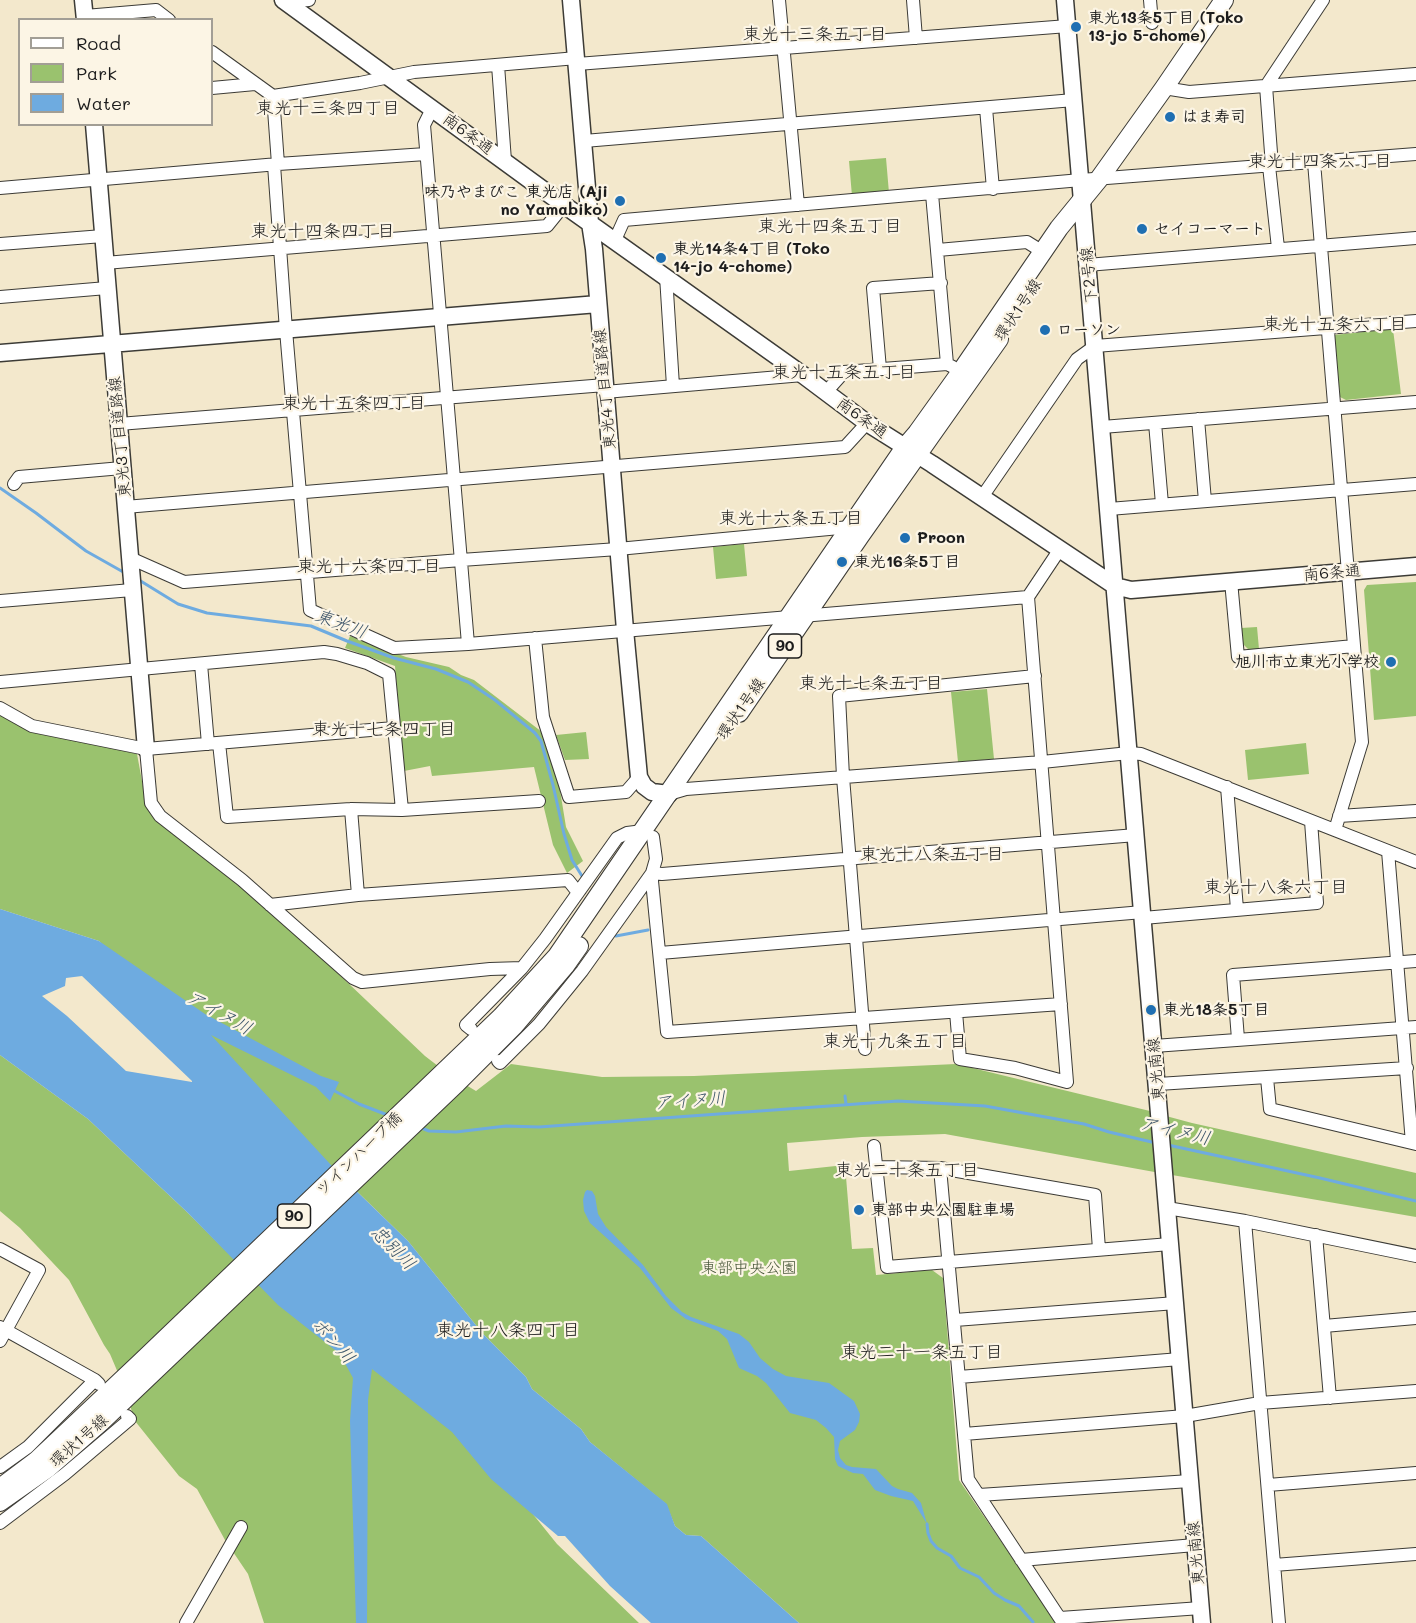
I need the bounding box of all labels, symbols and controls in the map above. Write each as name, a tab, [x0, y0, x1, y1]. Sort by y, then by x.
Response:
place label: 東光13条5丁目 (Toko 13-jo 5-chome)	[1088, 8, 1243, 46]
legend	[18, 18, 213, 126]
marker: 東光13条5丁目 (Toko 13-jo 5-chome)	[1069, 20, 1083, 34]
district label: 東光十三条五丁目	[743, 23, 887, 45]
text: Road	[76, 31, 121, 55]
text: Park	[76, 61, 117, 85]
text: Water	[76, 91, 131, 115]
district label: 東光十三条四丁目	[256, 97, 400, 119]
place label: はま寿司	[1182, 107, 1246, 127]
street label: 南6条通	[439, 109, 497, 159]
marker: はま寿司	[1163, 110, 1177, 124]
district label: 東光十四条六丁目	[1248, 150, 1392, 172]
place label: 味乃やまびこ 東光店 (Aji no Yamabiko)	[424, 182, 608, 220]
marker: 味乃やまびこ 東光店 (Aji no Yamabiko)	[613, 194, 627, 208]
district label: 東光十四条五丁目	[758, 215, 902, 237]
place label: セイコーマート	[1154, 219, 1266, 239]
district label: 東光十四条四丁目	[251, 220, 395, 242]
marker: セイコーマート	[1135, 222, 1149, 236]
place label: 東光14条4丁目 (Toko 14-jo 4-chome)	[673, 239, 830, 277]
street label: 下2号線	[1077, 246, 1101, 304]
marker: 東光14条4丁目 (Toko 14-jo 4-chome)	[654, 251, 668, 265]
street label: 環状1号線	[990, 275, 1046, 345]
district label: 東光十五条六丁目	[1263, 313, 1407, 335]
place label: ローソン	[1057, 320, 1121, 340]
marker: ローソン	[1038, 323, 1052, 337]
street label: 東光4丁目道路線	[590, 328, 620, 450]
district label: 東光十五条五丁目	[772, 361, 916, 383]
street label: 東光3丁目道路線	[105, 376, 135, 498]
district label: 東光十五条四丁目	[282, 392, 426, 414]
street label: 南6条通	[833, 394, 891, 442]
district label: 東光十六条五丁目	[719, 507, 863, 529]
place label: Proon	[917, 528, 965, 548]
marker: Proon	[898, 531, 912, 545]
place label: 東光16条5丁目	[854, 552, 960, 572]
district label: 東光十六条四丁目	[297, 555, 441, 577]
marker: 東光16条5丁目	[835, 555, 849, 569]
street label: 南6条通	[1302, 561, 1362, 585]
water label: 東光川	[312, 605, 370, 643]
road number: 90	[768, 634, 802, 658]
place label: 旭川市立東光小学校	[1235, 652, 1379, 672]
marker: 旭川市立東光小学校	[1384, 655, 1398, 669]
district label: 東光十七条五丁目	[799, 672, 943, 694]
street label: 環状1号線	[713, 674, 769, 744]
district label: 東光十七条四丁目	[312, 718, 456, 740]
district label: 東光十八条五丁目	[860, 843, 1004, 865]
district label: 東光十八条六丁目	[1204, 876, 1348, 898]
water label: アイヌ川	[182, 986, 256, 1040]
place label: 東光18条5丁目	[1163, 1000, 1269, 1020]
marker: 東光18条5丁目	[1144, 1003, 1158, 1017]
district label: 東光十九条五丁目	[823, 1030, 967, 1052]
street label: 東光南線	[1144, 1036, 1168, 1102]
water label: アイヌ川	[653, 1088, 727, 1114]
street label: ツインハープ橋	[312, 1108, 406, 1200]
water label: アイヌ川	[1137, 1112, 1213, 1150]
district label: 東光二十条五丁目	[835, 1159, 979, 1181]
place label: 東部中央公園駐車場	[871, 1200, 1015, 1220]
marker: 東部中央公園駐車場	[852, 1203, 866, 1217]
road number: 90	[278, 1204, 310, 1228]
water label: 忠別川	[366, 1221, 420, 1275]
park label: 東部中央公園	[701, 1258, 797, 1278]
water label: ポン川	[307, 1314, 359, 1368]
district label: 東光十八条四丁目	[436, 1319, 580, 1341]
district label: 東光二十一条五丁目	[841, 1341, 1003, 1363]
street label: 環状1号線	[46, 1410, 112, 1472]
street label: 東光南線	[1184, 1520, 1208, 1586]

